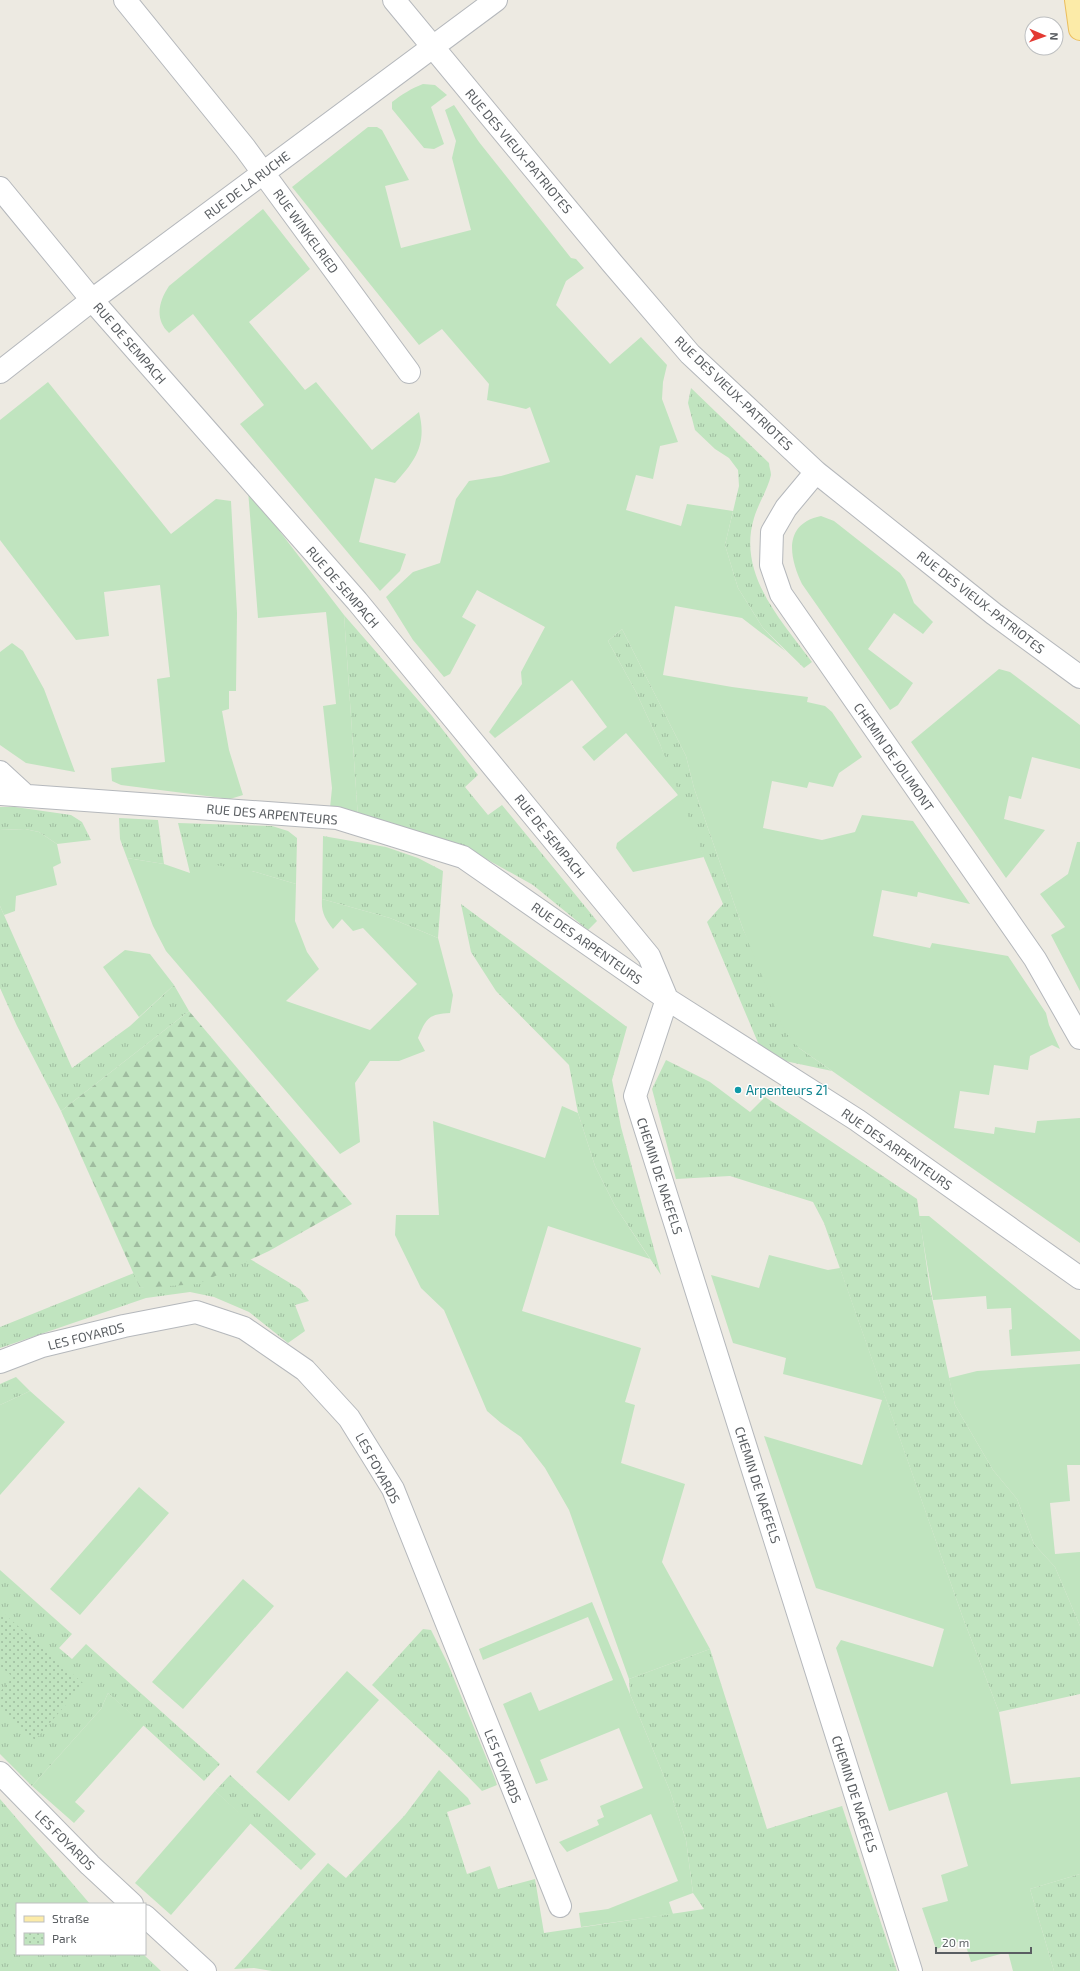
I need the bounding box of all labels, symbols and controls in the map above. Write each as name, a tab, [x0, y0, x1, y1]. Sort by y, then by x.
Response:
north arrow	[1024, 16, 1064, 56]
text: N	[1048, 32, 1061, 41]
street label: RUE DES VIEUX-PATRIOTES	[462, 85, 576, 217]
street label: RUE DE LA RUCHE	[201, 148, 293, 222]
street label: RUE WINKELRIED	[270, 186, 342, 276]
street label: RUE DE SEMPACH	[90, 299, 170, 387]
street label: RUE DES VIEUX-PATRIOTES	[672, 332, 796, 454]
street label: RUE DE SEMPACH	[303, 543, 383, 631]
street label: RUE DES VIEUX-PATRIOTES	[914, 547, 1048, 657]
street label: CHEMIN DE JOLIMONT	[851, 700, 938, 815]
street label: RUE DE SEMPACH	[511, 791, 589, 881]
street label: RUE DES ARPENTEURS	[206, 800, 338, 828]
street label: RUE DES ARPENTEURS	[528, 899, 646, 987]
place label: Arpenteurs 21	[746, 1082, 828, 1098]
marker: Arpenteurs 21	[733, 1085, 743, 1095]
street label: RUE DES ARPENTEURS	[838, 1105, 956, 1193]
street label: CHEMIN DE NAEFELS	[634, 1116, 686, 1236]
street label: LES FOYARDS	[46, 1319, 126, 1353]
street label: CHEMIN DE NAEFELS	[732, 1425, 784, 1545]
street label: LES FOYARDS	[352, 1430, 404, 1506]
street label: LES FOYARDS	[481, 1727, 525, 1805]
street label: CHEMIN DE NAEFELS	[829, 1734, 881, 1854]
street label: LES FOYARDS	[32, 1807, 98, 1873]
legend	[16, 1903, 146, 1955]
text: Straße	[52, 1911, 89, 1925]
scale bar	[936, 1929, 1031, 1955]
text: Park	[52, 1931, 77, 1945]
text: 20 m	[942, 1935, 969, 1949]

